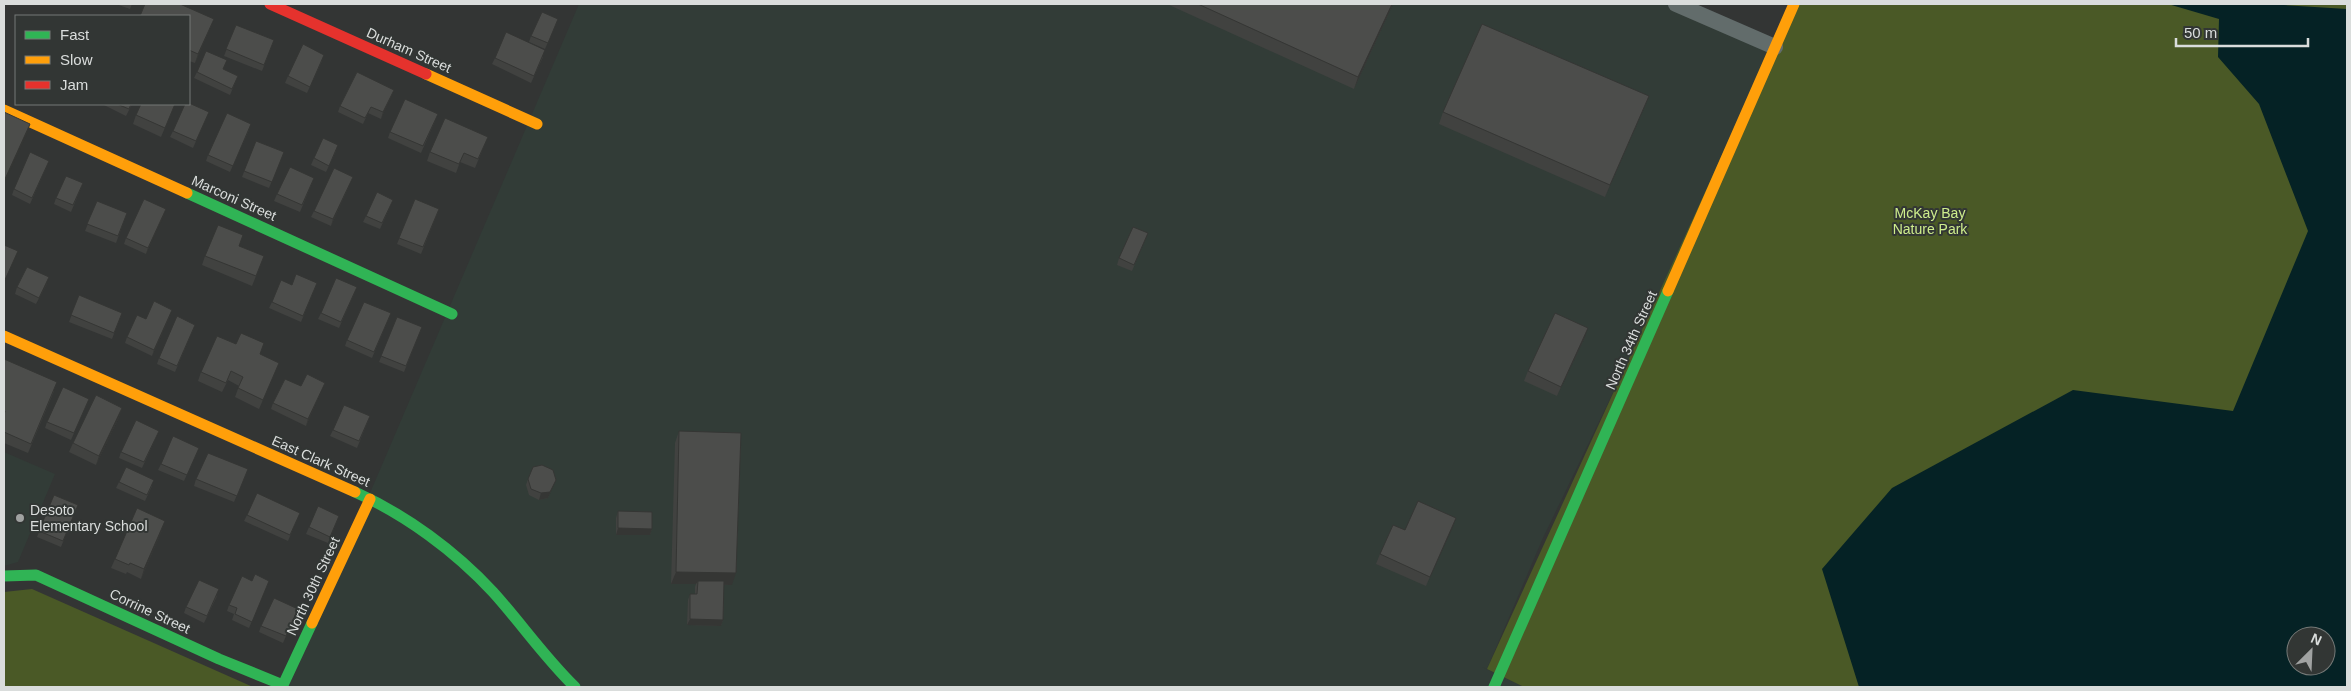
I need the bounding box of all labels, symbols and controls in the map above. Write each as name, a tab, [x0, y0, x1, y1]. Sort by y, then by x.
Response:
legend	[15, 15, 190, 105]
scale bar	[2176, 15, 2308, 47]
street label: Durham Street	[364, 24, 454, 76]
text: 50 m	[2184, 24, 2217, 41]
text: Fast	[60, 26, 90, 43]
text: Slow	[60, 51, 93, 68]
text: Jam	[60, 76, 88, 93]
street label: Marconi Street	[189, 172, 279, 224]
park label: McKay Bay Nature Park	[1893, 205, 1968, 237]
street label: North 34th Street	[1602, 288, 1660, 392]
street label: East Clark Street	[269, 432, 373, 490]
place label: Desoto Elementary School	[30, 502, 148, 534]
marker: Desoto Elementary School	[14, 512, 26, 524]
street label: North 30th Street	[283, 534, 343, 638]
street label: Corrine Street	[107, 585, 193, 637]
north arrow	[2286, 626, 2336, 676]
text: N	[2308, 630, 2324, 648]

